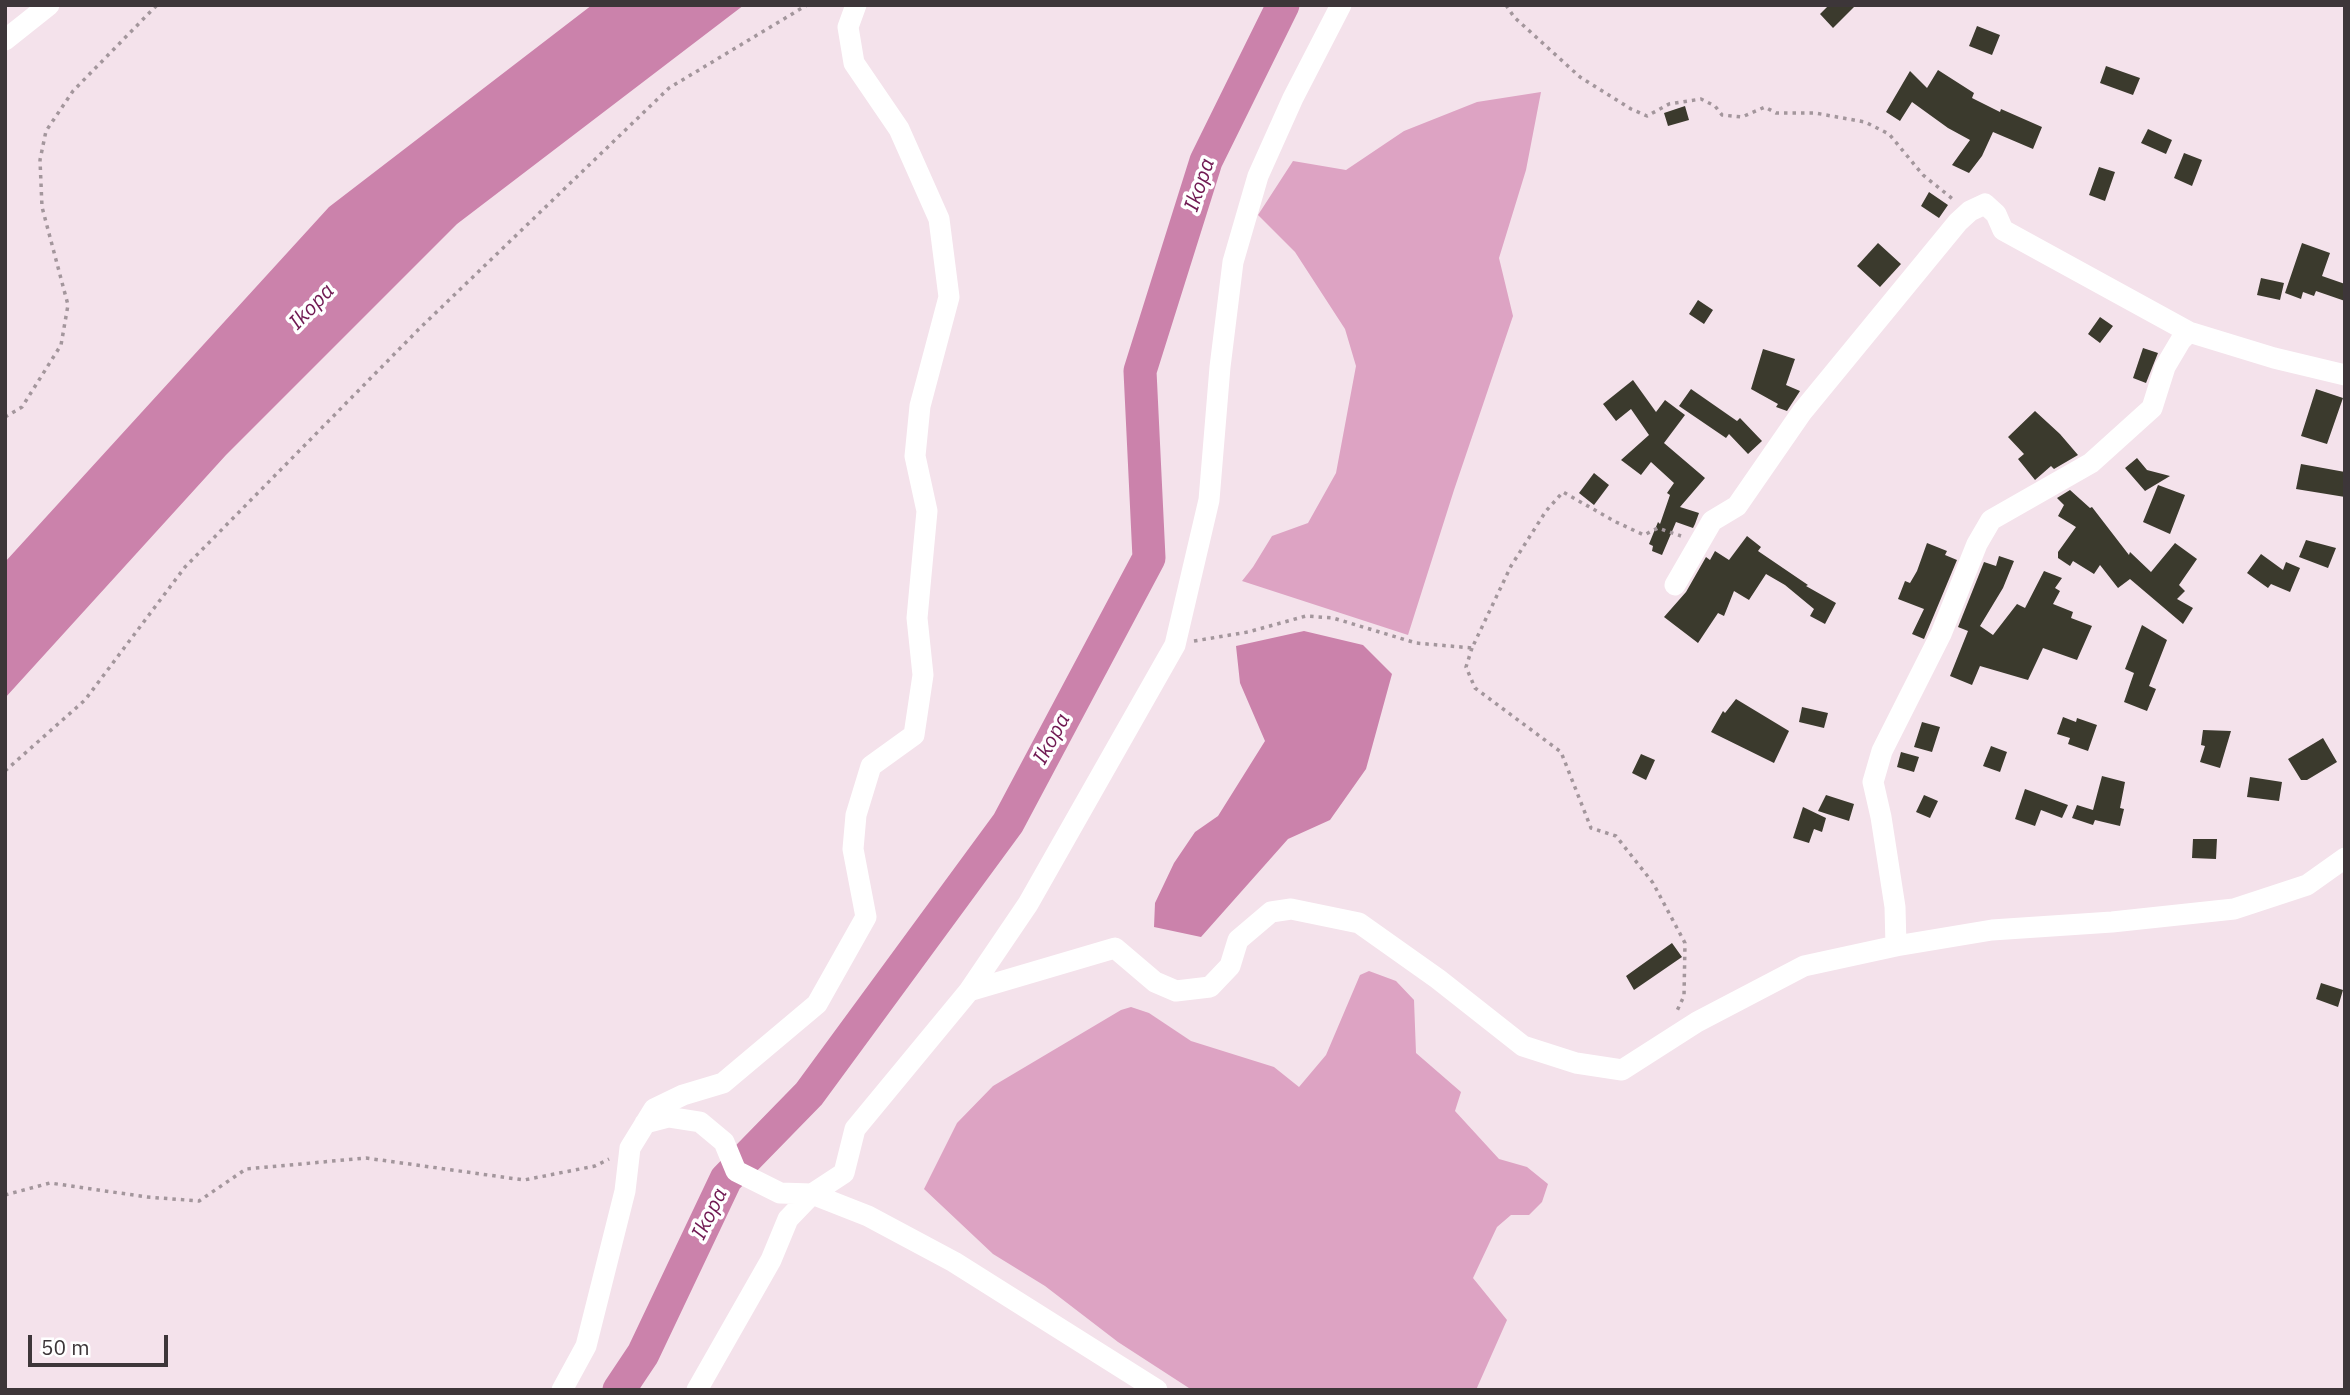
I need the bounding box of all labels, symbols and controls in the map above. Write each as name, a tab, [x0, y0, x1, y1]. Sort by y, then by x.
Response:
water label: Ikopa	[1179, 155, 1221, 215]
water label: Ikopa	[284, 279, 340, 335]
water label: Ikopa	[1028, 709, 1076, 769]
water label: Ikopa	[687, 1184, 733, 1244]
scale bar	[32, 1322, 172, 1366]
text: 50 m	[41, 1333, 90, 1361]

